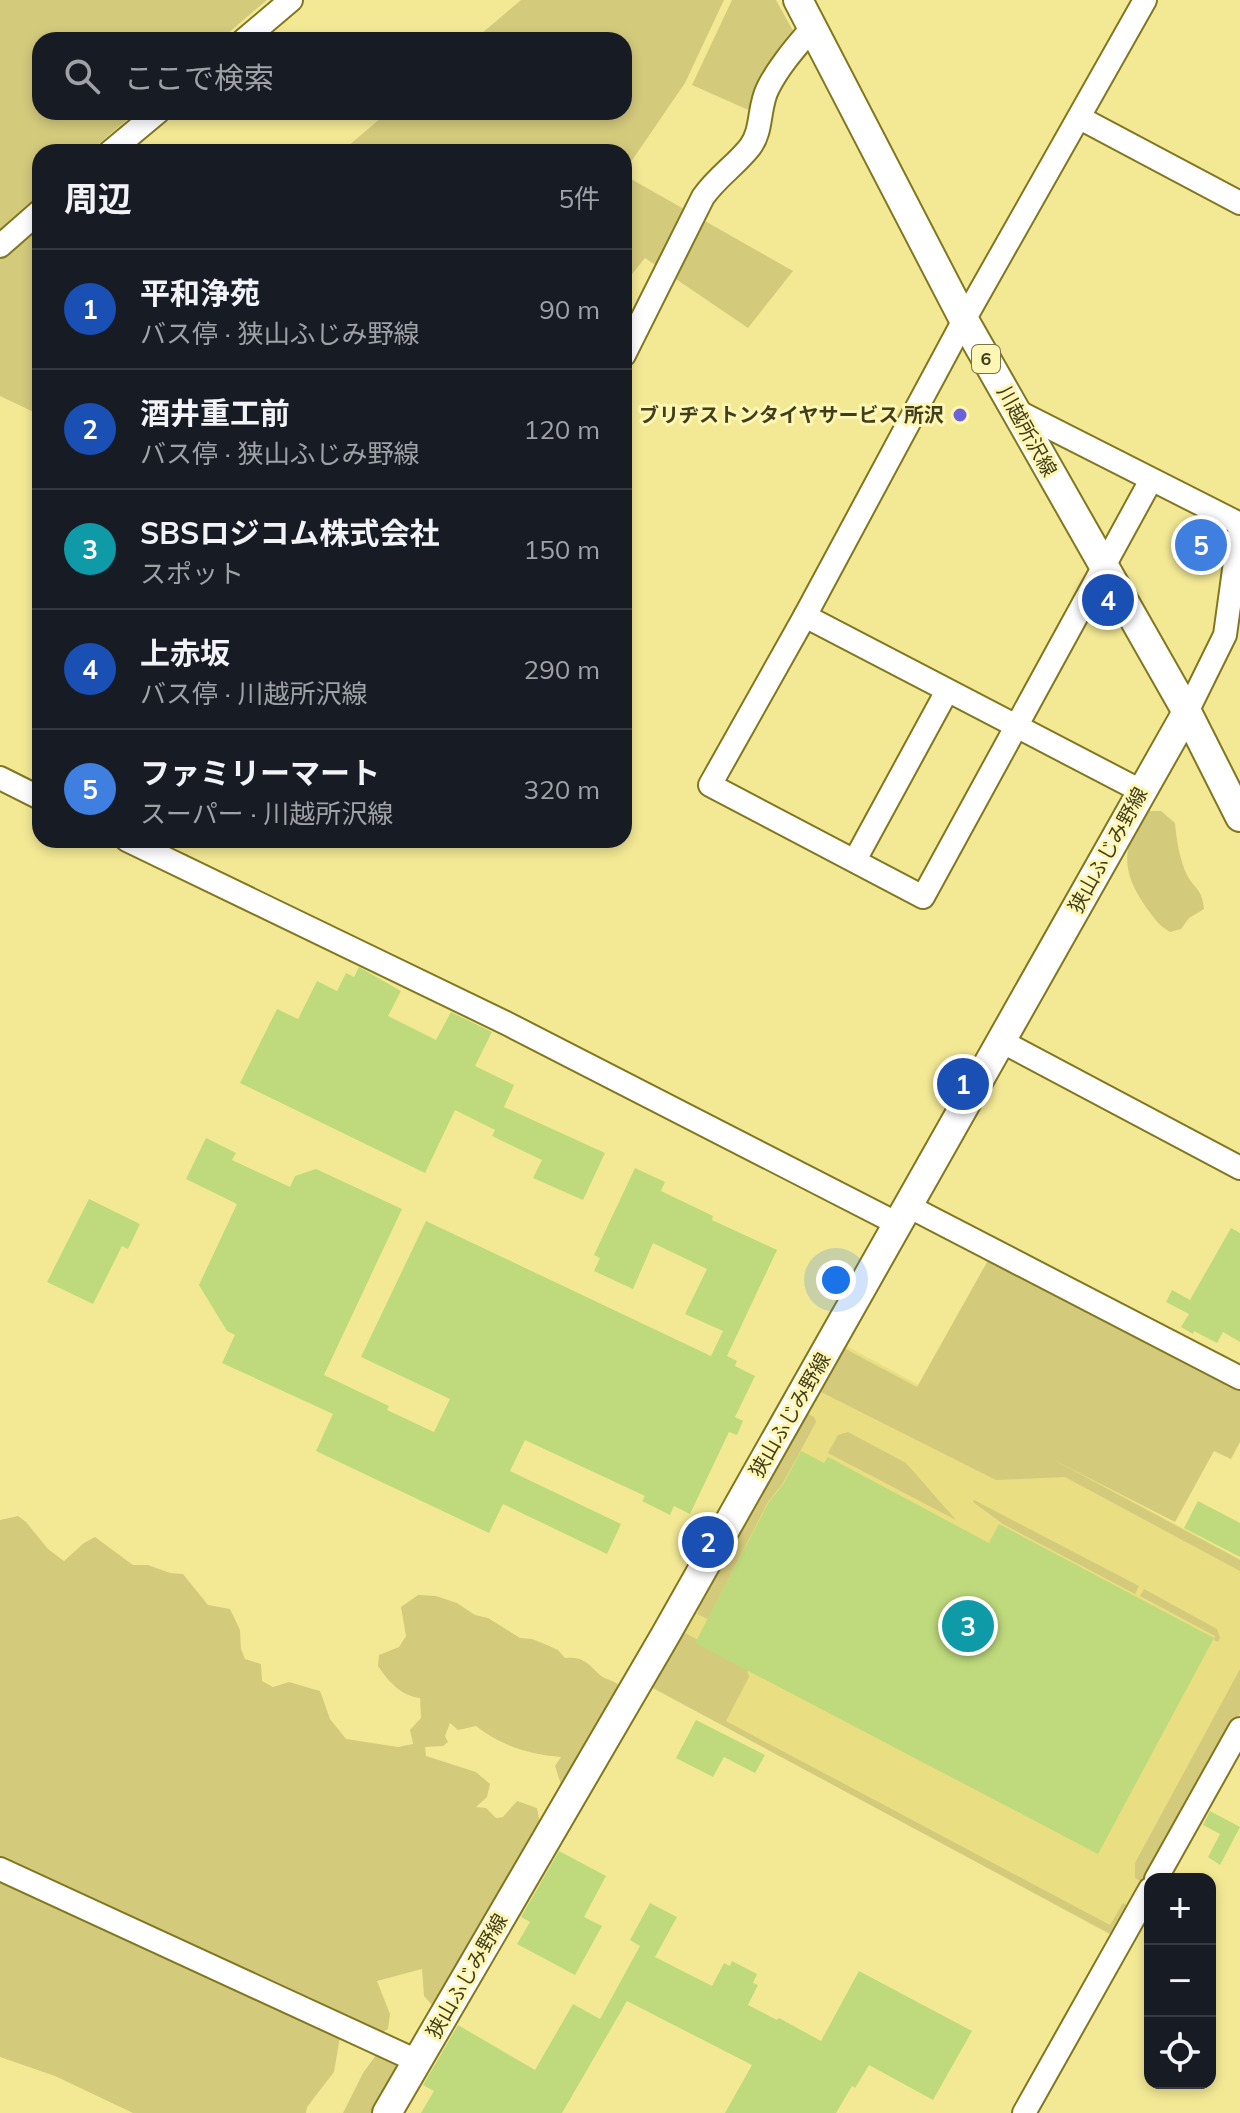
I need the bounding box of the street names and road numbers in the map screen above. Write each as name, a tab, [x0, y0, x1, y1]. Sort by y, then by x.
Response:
road number: 6	[972, 345, 1000, 373]
street label: 川越所沢線	[992, 381, 1063, 481]
street label: 狭山ふじみ野線	[1063, 782, 1152, 917]
street label: 狭山ふじみ野線	[744, 1348, 835, 1482]
street label: 狭山ふじみ野線	[421, 1909, 512, 2043]

